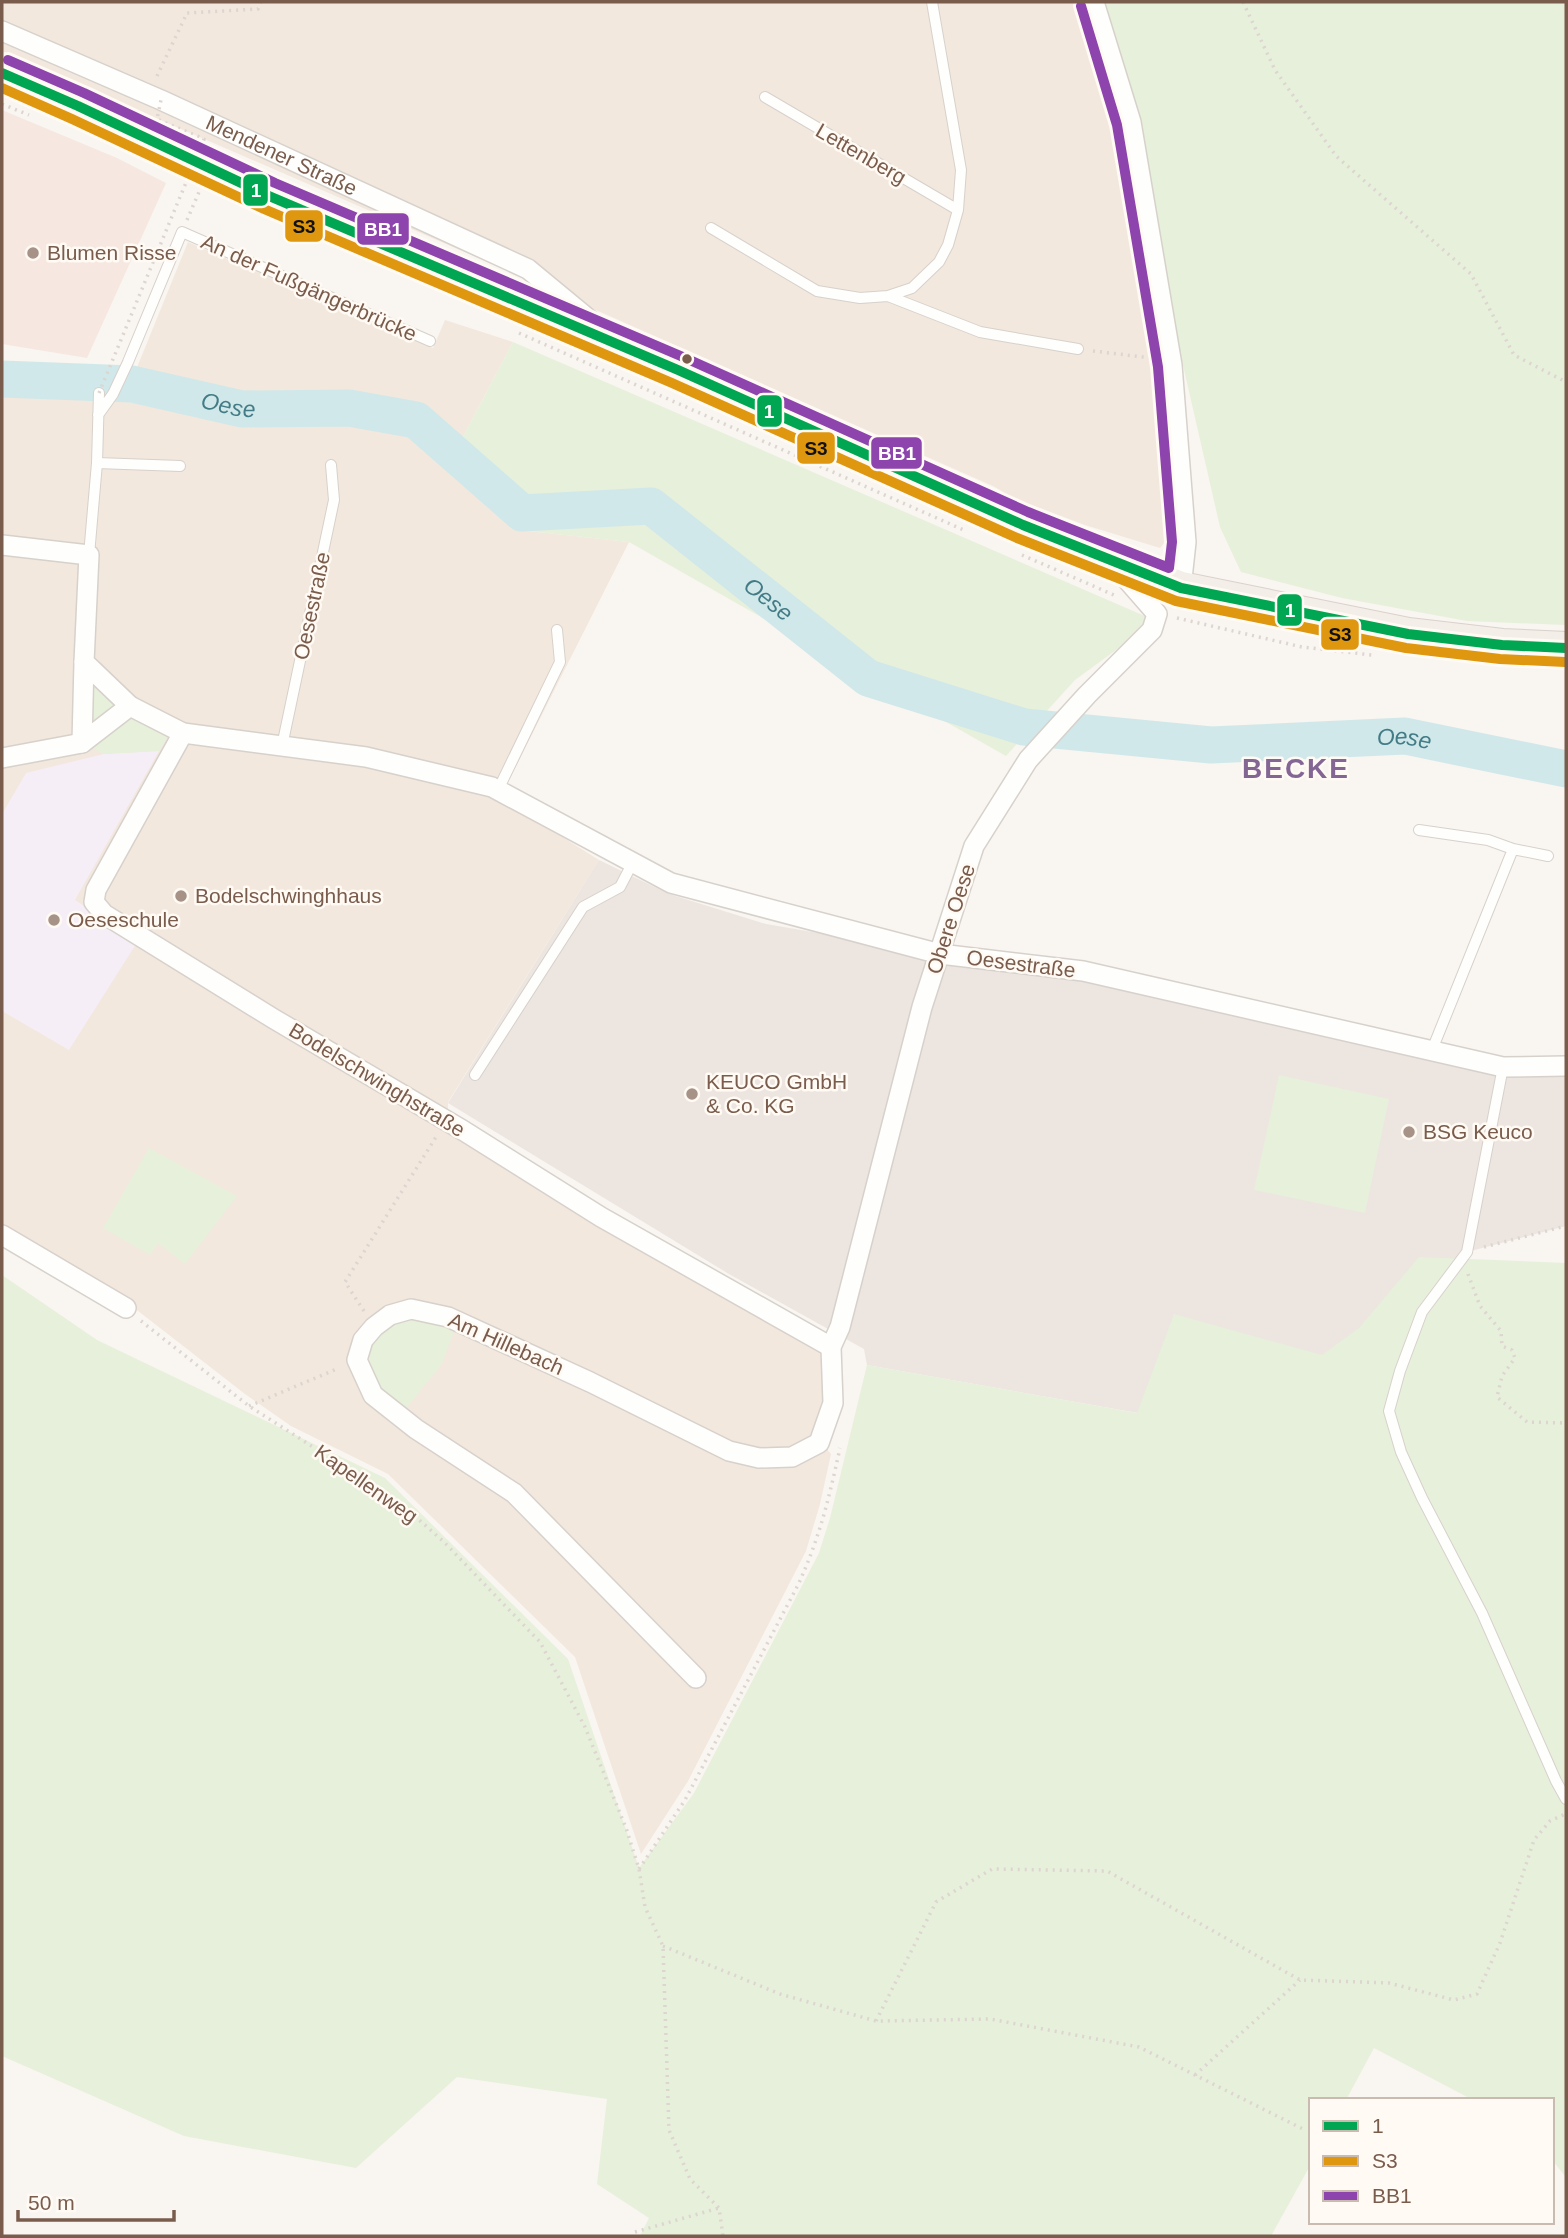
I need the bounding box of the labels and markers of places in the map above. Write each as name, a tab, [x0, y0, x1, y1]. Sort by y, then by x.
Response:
place label: Blumen Risse	[47, 241, 177, 264]
marker: Blumen Risse	[25, 245, 41, 261]
unlabelled marker	[680, 352, 694, 366]
place label: Bodelschwinghhaus	[195, 884, 382, 907]
marker: Bodelschwinghhaus	[173, 888, 189, 904]
place label: Oeseschule	[68, 908, 179, 931]
marker: Oeseschule	[46, 912, 62, 928]
place label: KEUCO GmbH & Co. KG	[706, 1070, 847, 1117]
marker: KEUCO GmbH & Co. KG	[684, 1086, 700, 1102]
place label: BSG Keuco	[1423, 1120, 1533, 1143]
marker: BSG Keuco	[1401, 1124, 1417, 1140]

